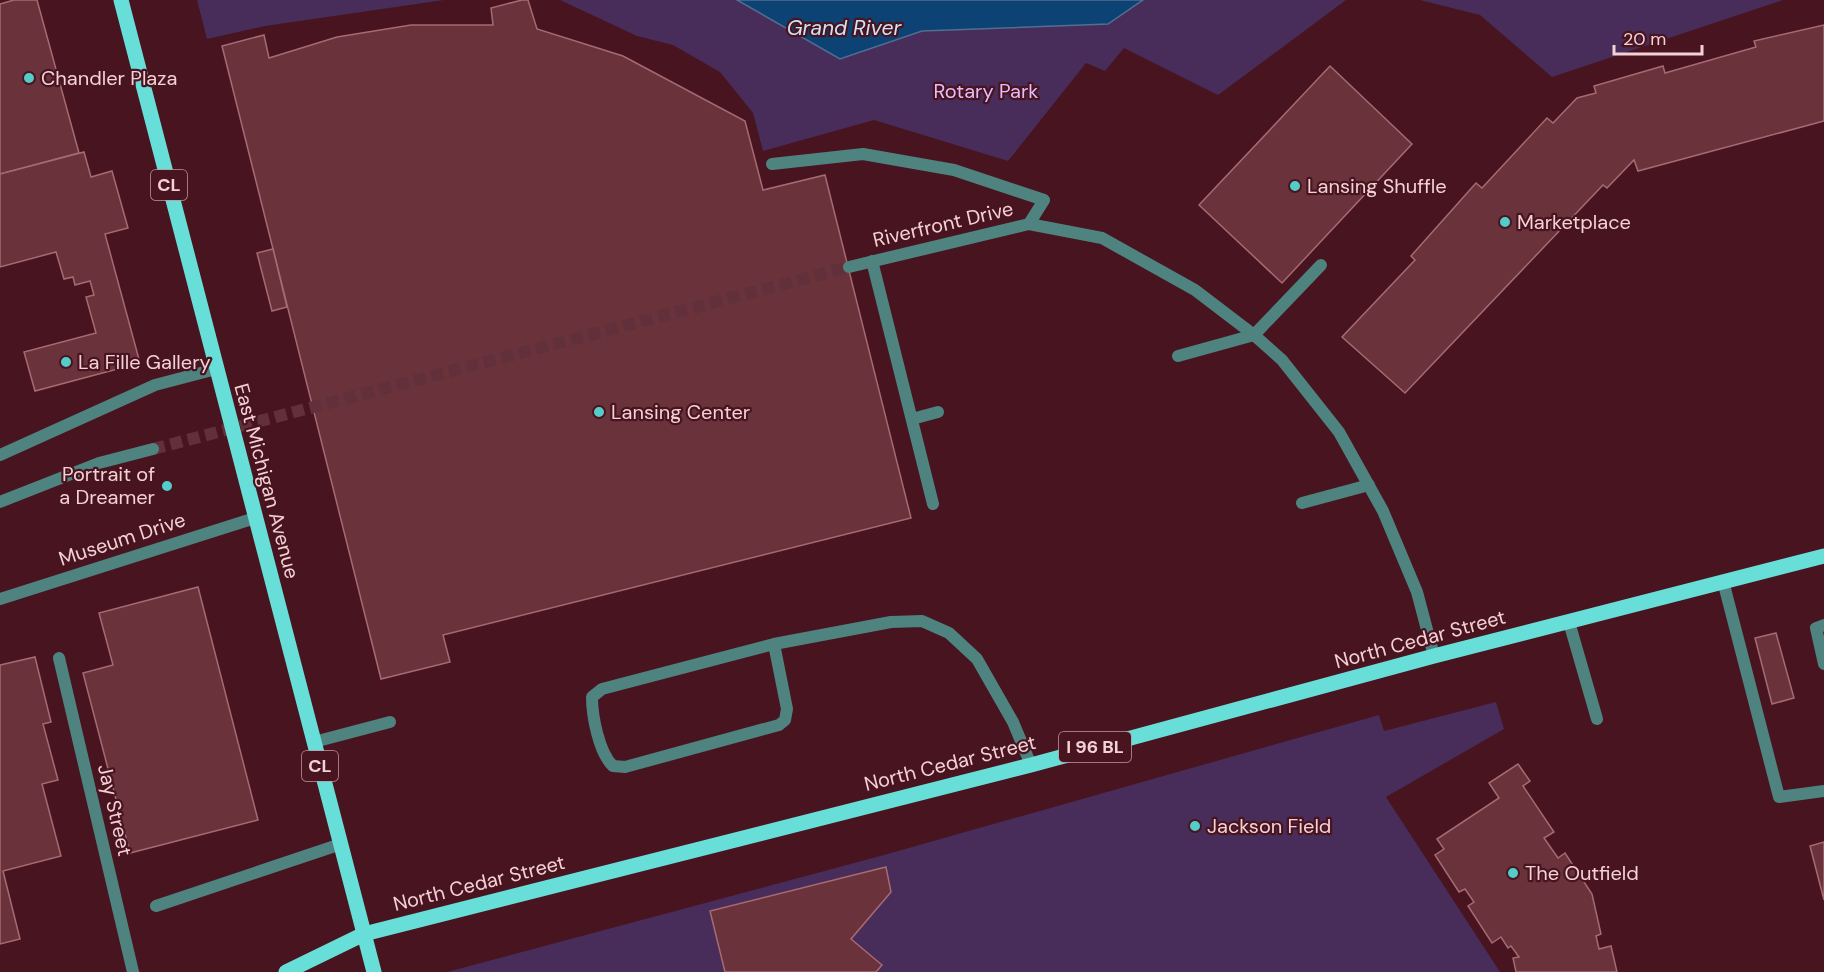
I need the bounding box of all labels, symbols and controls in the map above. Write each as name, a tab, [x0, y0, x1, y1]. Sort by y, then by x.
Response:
water label: Grand River	[787, 14, 903, 42]
scale bar	[1614, 18, 1702, 56]
text: 20 m	[1623, 27, 1666, 51]
place label: Chandler Plaza	[41, 65, 177, 91]
marker: Chandler Plaza	[22, 71, 36, 85]
park label: Rotary Park	[934, 78, 1038, 104]
road number: CL	[151, 170, 187, 200]
place label: Lansing Shuffle	[1307, 173, 1447, 199]
marker: Lansing Shuffle	[1288, 179, 1302, 193]
street label: Riverfront Drive	[870, 195, 1016, 253]
place label: Marketplace	[1517, 209, 1631, 235]
marker: Marketplace	[1498, 215, 1512, 229]
place label: La Fille Gallery	[78, 349, 211, 375]
marker: La Fille Gallery	[59, 355, 73, 369]
street label: East Michigan Avenue	[228, 381, 306, 581]
place label: Lansing Center	[611, 399, 750, 425]
marker: Lansing Center	[592, 405, 606, 419]
place label: Portrait of a Dreamer	[59, 461, 155, 510]
marker: Portrait of a Dreamer	[160, 479, 174, 493]
street label: Museum Drive	[55, 506, 189, 572]
street label: North Cedar Street	[1332, 604, 1509, 674]
street label: North Cedar Street	[861, 729, 1039, 797]
road number: I 96 BL	[1059, 732, 1131, 762]
road number: CL	[302, 751, 338, 781]
street label: Jay Street	[92, 761, 138, 859]
place label: Jackson Field	[1207, 813, 1331, 839]
marker: Jackson Field	[1188, 819, 1202, 833]
street label: North Cedar Street	[390, 849, 568, 917]
place label: The Outfield	[1525, 860, 1639, 886]
marker: The Outfield	[1506, 866, 1520, 880]

